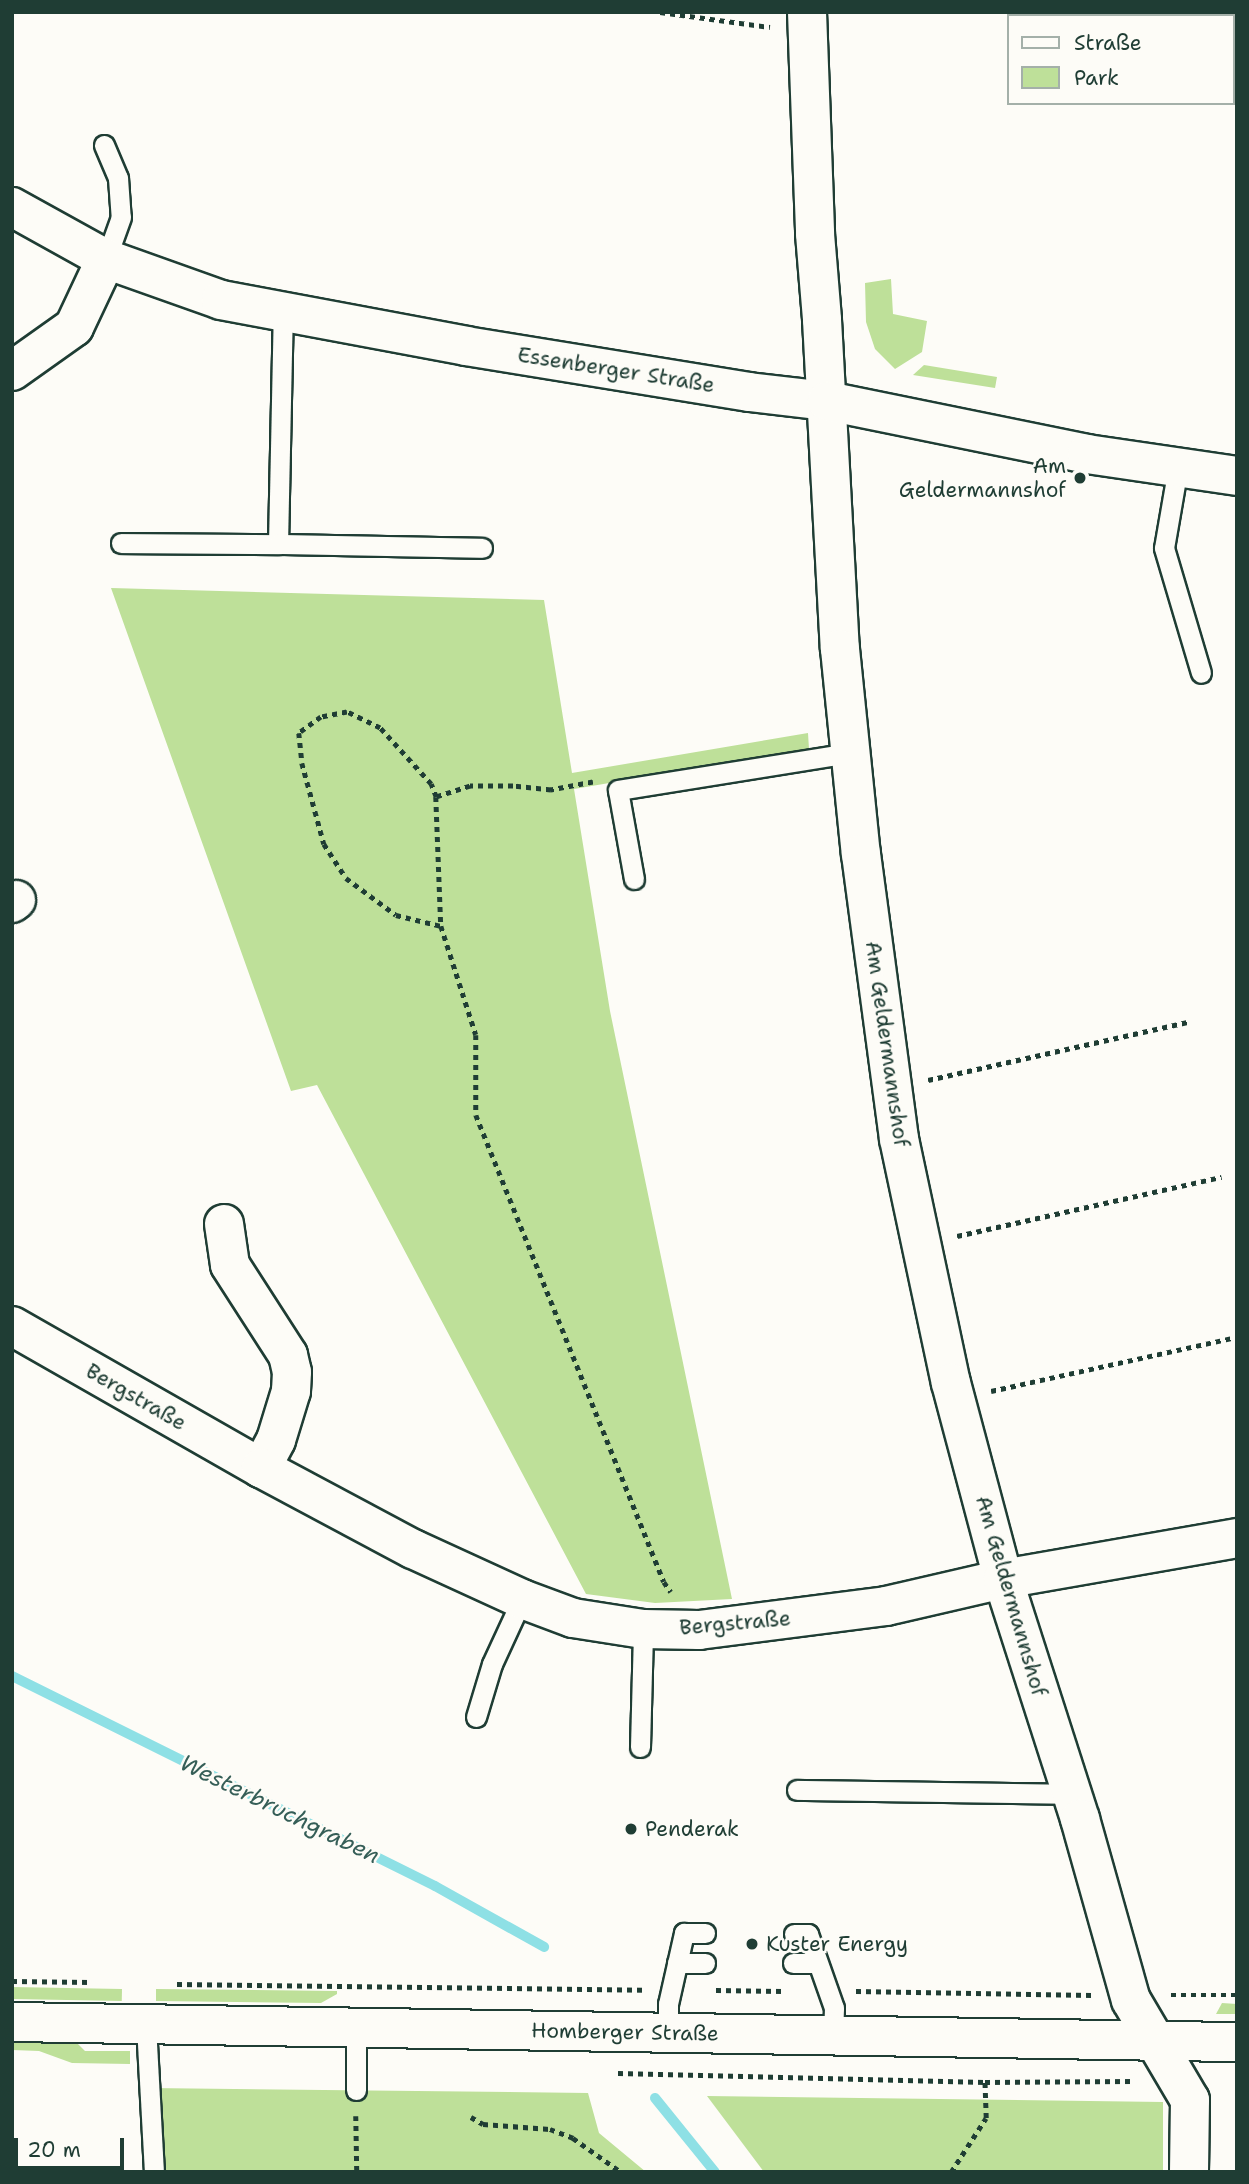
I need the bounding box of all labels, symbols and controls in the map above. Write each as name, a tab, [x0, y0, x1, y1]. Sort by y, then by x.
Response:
legend	[1007, 14, 1235, 105]
text: Straße	[1074, 29, 1142, 57]
text: Park	[1074, 64, 1119, 92]
street label: Essenberger Straße	[516, 342, 716, 398]
place label: Am Geldermannshof	[899, 453, 1066, 503]
marker: Am Geldermannshof	[1072, 470, 1088, 486]
street label: Am Geldermannshof	[860, 939, 914, 1149]
street label: Bergstraße	[81, 1358, 191, 1436]
street label: Am Geldermannshof	[970, 1493, 1052, 1699]
street label: Bergstraße	[678, 1606, 792, 1640]
water label: Westerbruchgraben	[176, 1749, 384, 1869]
place label: Penderak	[645, 1816, 739, 1842]
marker: Penderak	[623, 1821, 639, 1837]
place label: Kuster Energy	[766, 1931, 908, 1957]
marker: Kuster Energy	[744, 1936, 760, 1952]
street label: Homberger Straße	[531, 2018, 719, 2046]
scale bar	[18, 2124, 128, 2168]
text: 20 m	[27, 2136, 81, 2164]

